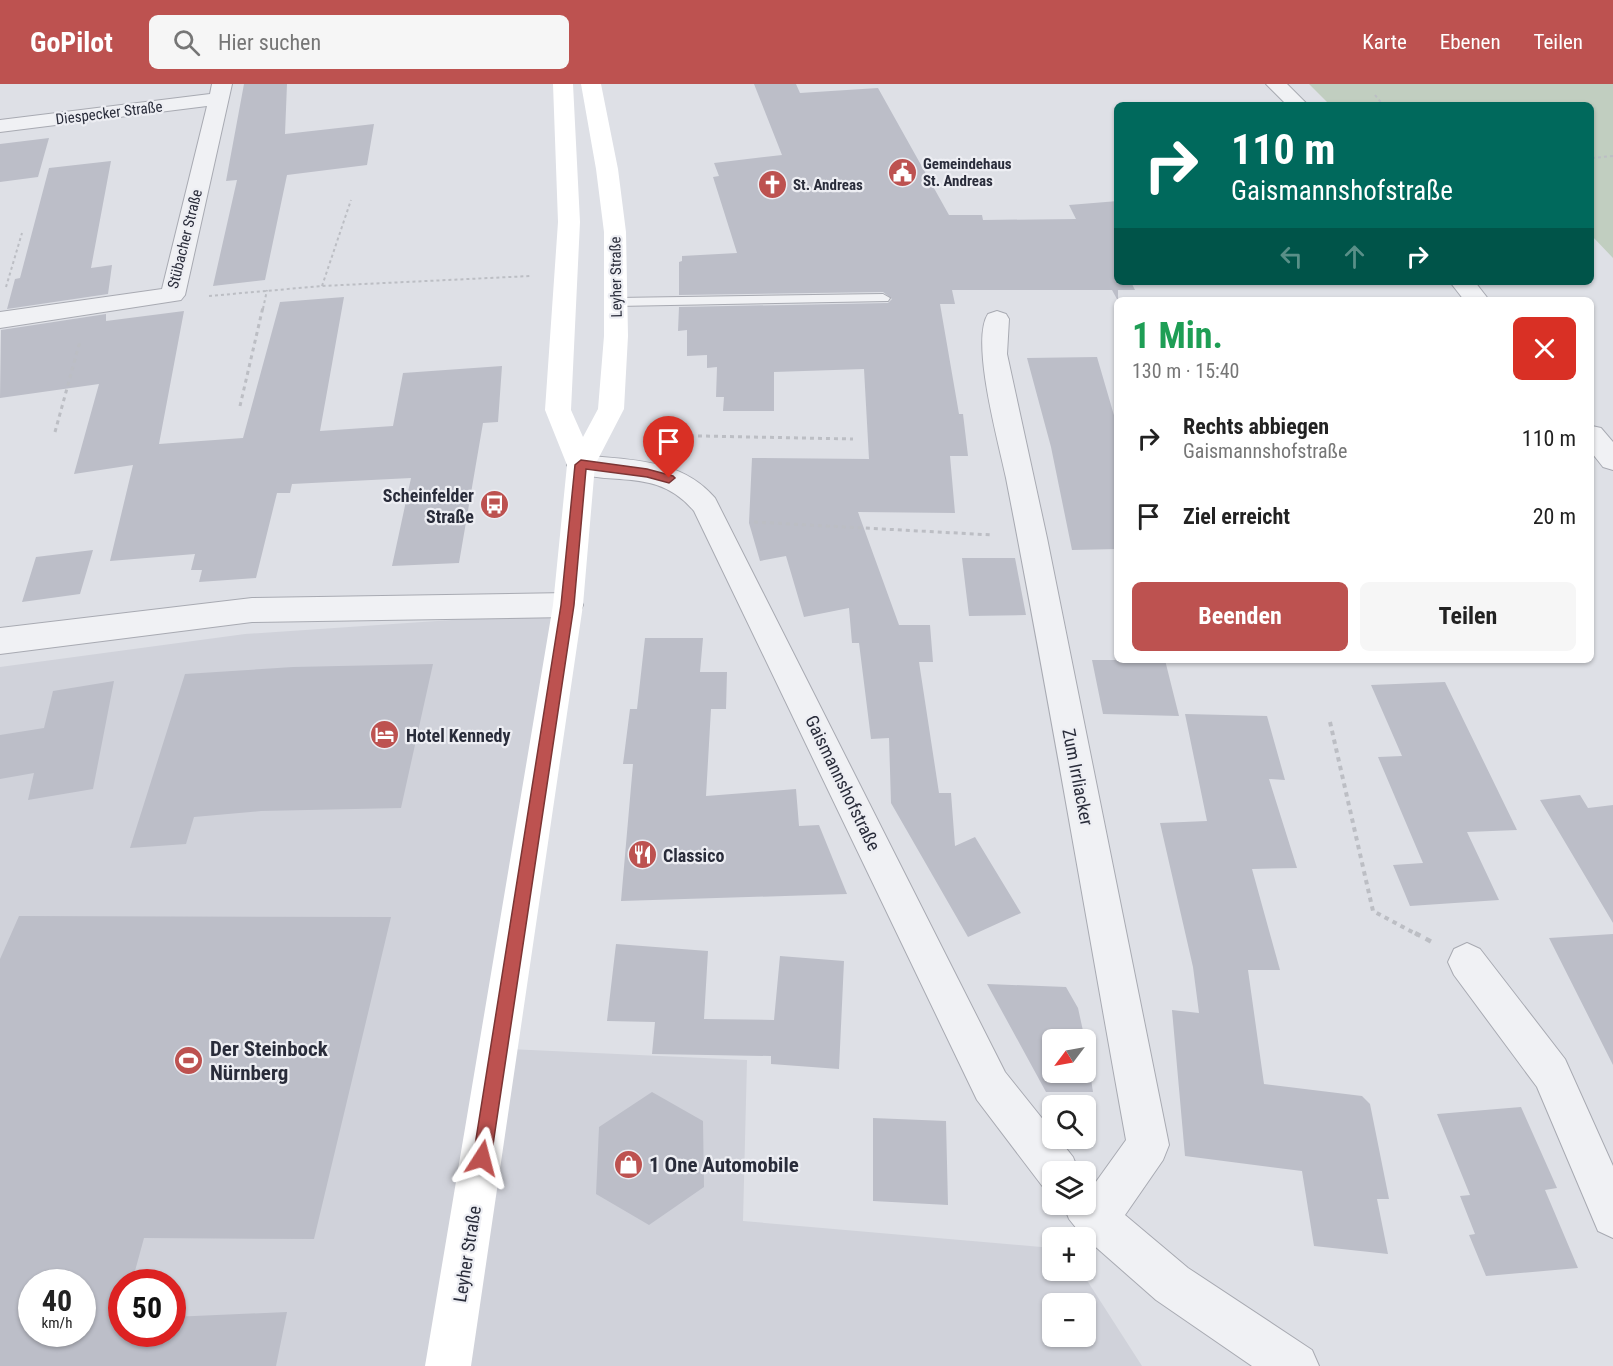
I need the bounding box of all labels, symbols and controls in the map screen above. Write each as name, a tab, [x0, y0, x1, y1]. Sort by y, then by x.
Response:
search box	[149, 15, 569, 69]
text: GoPilot	[30, 26, 113, 59]
icon: search	[170, 26, 203, 59]
text: Hier suchen	[218, 30, 321, 55]
text: Karte	[1362, 30, 1407, 54]
text: Ebenen	[1440, 30, 1501, 54]
text: Teilen	[1534, 30, 1583, 54]
street label: Diespecker Straße	[55, 98, 163, 128]
text: 110 m	[1231, 125, 1336, 174]
icon: right	[1132, 126, 1210, 204]
place label: Gemeindehaus St. Andreas	[923, 155, 1012, 190]
public building icon: Gemeindehaus St. Andreas	[886, 157, 918, 189]
church icon: St. Andreas	[756, 169, 788, 201]
text: Gaismannshofstraße	[1231, 175, 1453, 207]
place label: St. Andreas	[793, 176, 863, 194]
street label: Stübacher Straße	[164, 187, 206, 291]
street label: Leyher Straße	[606, 236, 626, 318]
icon: left	[1275, 240, 1308, 273]
icon: ahead	[1338, 240, 1371, 273]
icon: right	[1401, 240, 1434, 273]
text: 1 Min.	[1132, 315, 1223, 357]
button: close	[1513, 317, 1576, 380]
text: 130 m · 15:40	[1132, 359, 1239, 383]
text: Rechts abbiegen	[1183, 414, 1329, 439]
pin	[643, 416, 694, 478]
icon: right	[1132, 422, 1165, 455]
icon: arrive	[652, 425, 685, 458]
text: 110 m	[1522, 426, 1576, 451]
text: Gaismannshofstraße	[1183, 439, 1347, 463]
place label: Scheinfelder Straße	[383, 485, 474, 527]
bus stop icon: Scheinfelder Straße	[479, 489, 511, 521]
icon: arrive	[1132, 500, 1165, 533]
text: Ziel erreicht	[1183, 504, 1290, 529]
text: 20 m	[1533, 504, 1576, 529]
button: Beenden	[1132, 582, 1348, 651]
button: Teilen	[1360, 582, 1576, 651]
street label: Gaismannshofstraße	[801, 712, 885, 854]
hotel icon: Hotel Kennedy	[369, 719, 401, 751]
place label: Hotel Kennedy	[406, 725, 510, 746]
street label: Zum Irrliacker	[1058, 727, 1098, 828]
restaurant icon: Classico	[626, 839, 658, 871]
place label: Classico	[663, 845, 724, 866]
north arrow	[1042, 1029, 1096, 1083]
map controls	[1042, 1029, 1096, 1347]
place label: Der Steinbock Nürnberg	[210, 1037, 329, 1085]
sports icon: Der Steinbock Nürnberg	[173, 1045, 205, 1077]
button: search	[1042, 1095, 1096, 1149]
position arrow	[450, 1126, 514, 1190]
shop icon: 1 One Automobile	[612, 1149, 644, 1181]
place label: 1 One Automobile	[649, 1153, 799, 1177]
button: layers	[1042, 1161, 1096, 1215]
street label: Leyher Straße	[449, 1204, 485, 1304]
button: +	[1042, 1227, 1096, 1281]
speed limit sign: 50	[108, 1269, 186, 1347]
text: 40	[42, 1283, 72, 1318]
button: −	[1042, 1293, 1096, 1347]
text: km/h	[42, 1314, 72, 1332]

